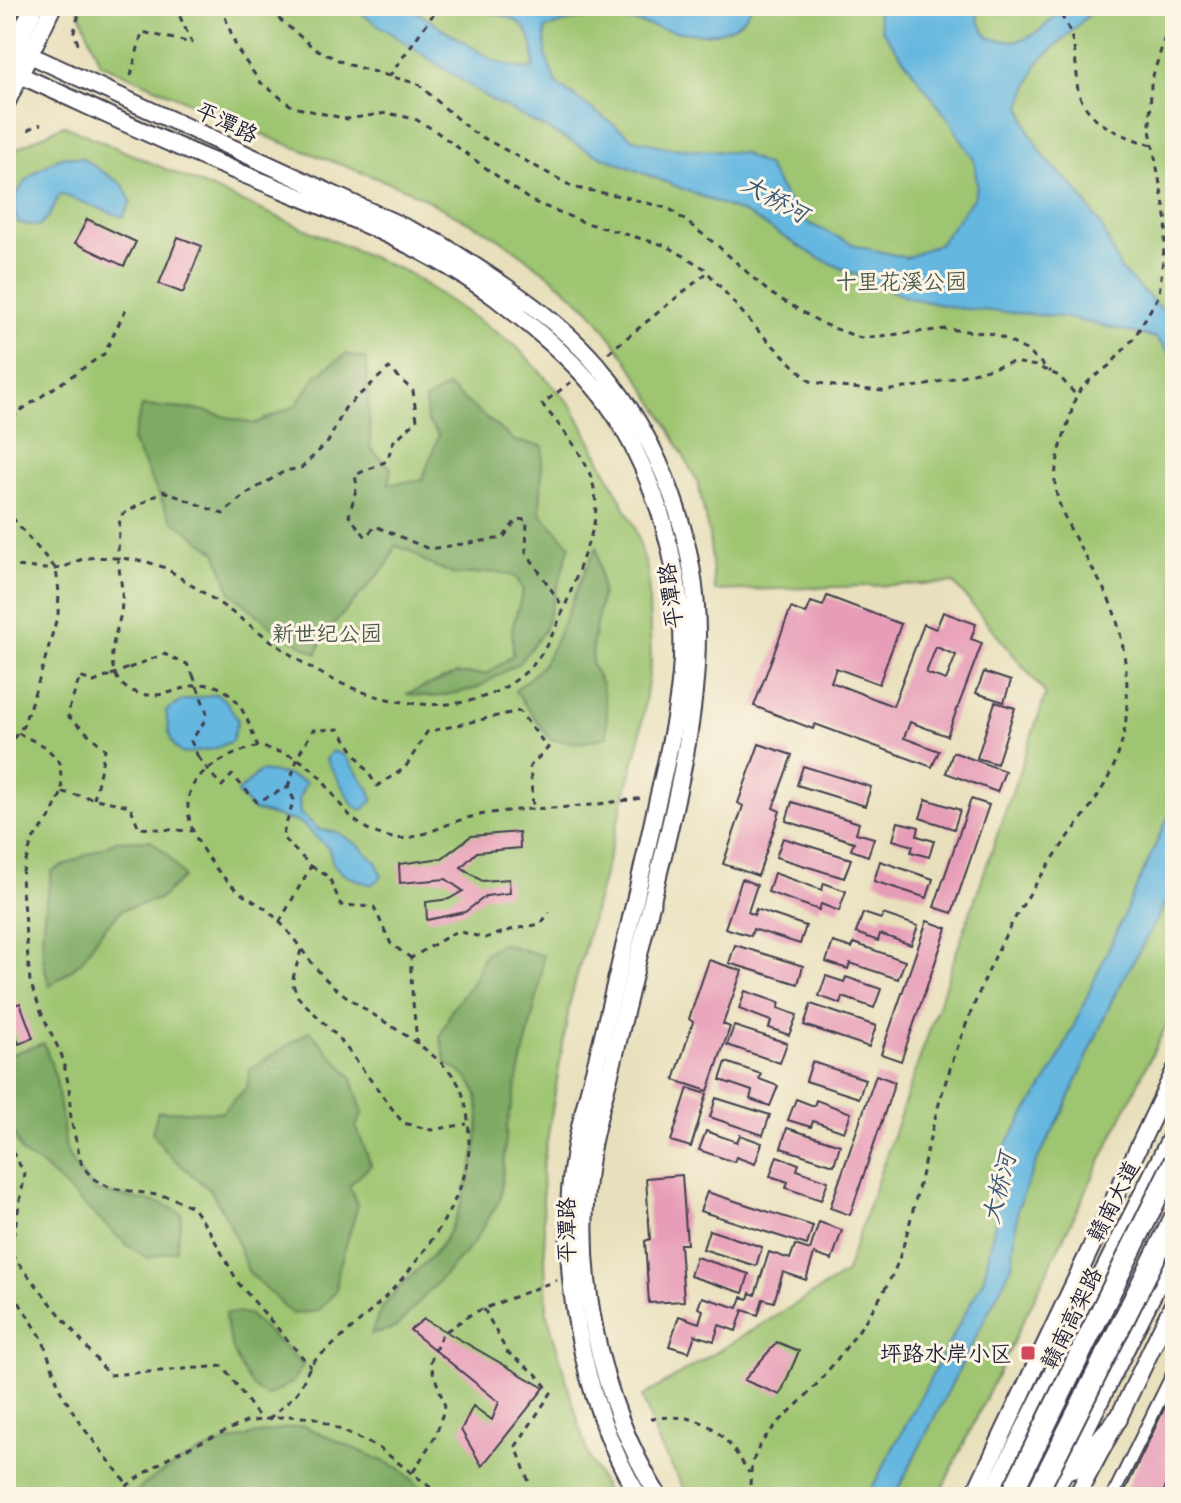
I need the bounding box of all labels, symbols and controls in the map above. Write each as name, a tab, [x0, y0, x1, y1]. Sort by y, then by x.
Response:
street label: 平潭路	[191, 94, 263, 149]
water label: 大桥河	[737, 167, 818, 231]
park label: 十里花溪公园	[835, 266, 967, 295]
street label: 平潭路	[651, 562, 688, 631]
park label: 新世纪公园	[272, 618, 382, 647]
water label: 大桥河	[974, 1145, 1022, 1226]
street label: 赣南大道	[1080, 1155, 1145, 1247]
street label: 平潭路	[551, 1197, 580, 1263]
street label: 赣南高架路	[1033, 1262, 1108, 1374]
place label: 坪路水岸小区	[880, 1338, 1012, 1367]
marker: 坪路水岸小区	[1019, 1344, 1037, 1362]

